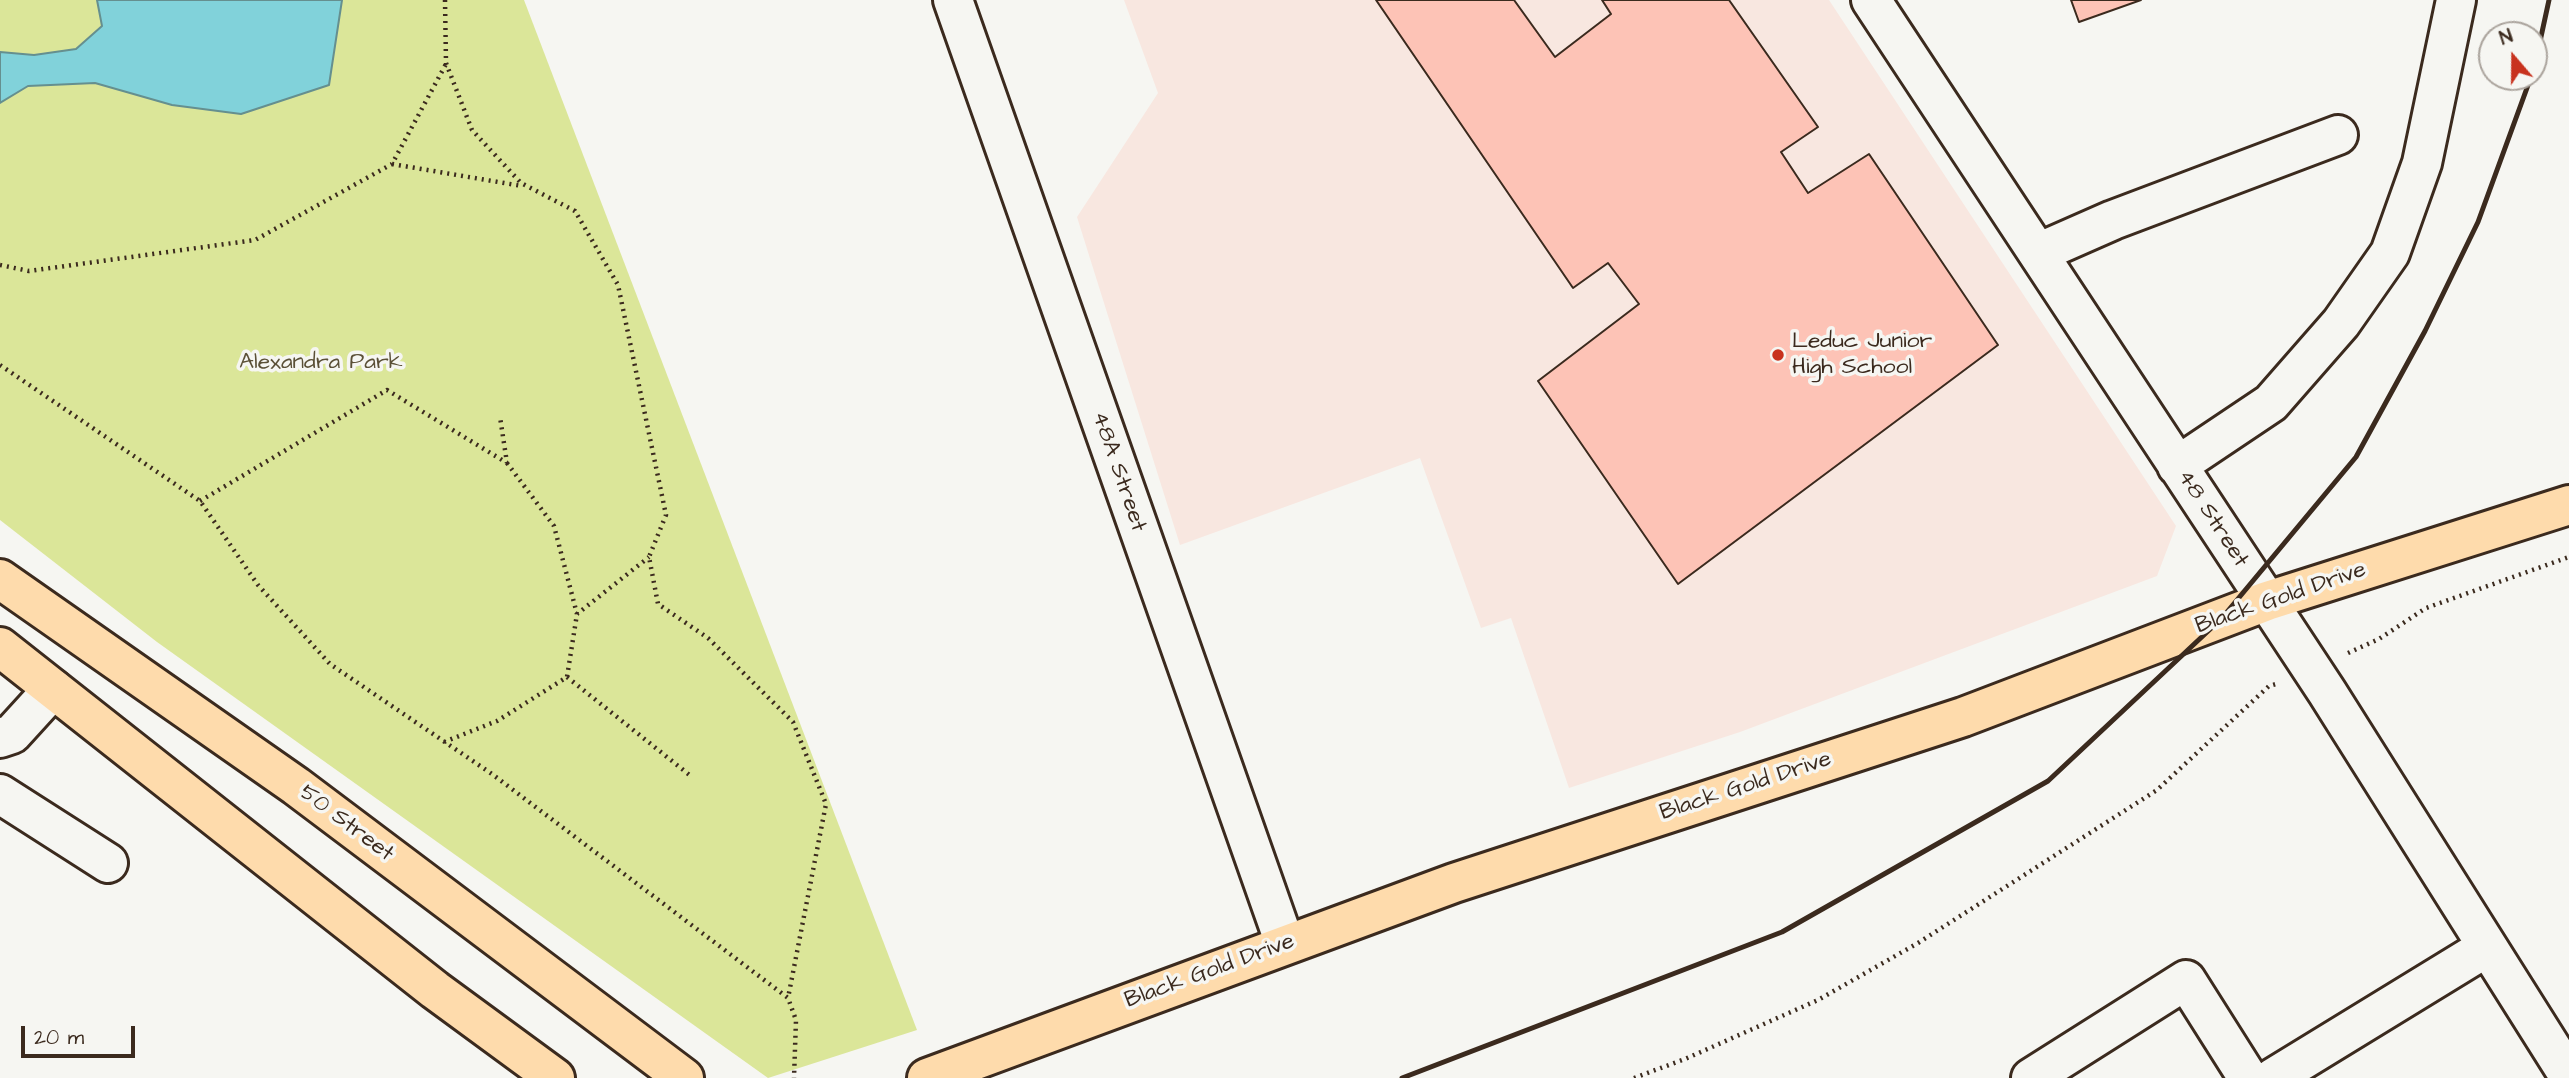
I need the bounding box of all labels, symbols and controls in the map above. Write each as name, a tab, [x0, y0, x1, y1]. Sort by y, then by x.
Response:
north arrow	[2478, 21, 2548, 91]
text: N	[2496, 23, 2517, 52]
place label: Leduc Junior High School	[1792, 328, 1932, 382]
marker: Leduc Junior High School	[1770, 347, 1786, 363]
park label: Alexandra Park	[239, 349, 403, 377]
street label: 48A Street	[1085, 408, 1151, 536]
street label: 48 Street	[2170, 465, 2254, 573]
street label: Black Gold Drive	[2192, 557, 2370, 641]
street label: Black Gold Drive	[1657, 746, 1835, 828]
street label: 50 Street	[293, 780, 399, 868]
street label: Black Gold Drive	[1121, 929, 1299, 1015]
scale bar	[24, 1012, 138, 1056]
text: 20 m	[34, 1023, 84, 1052]

